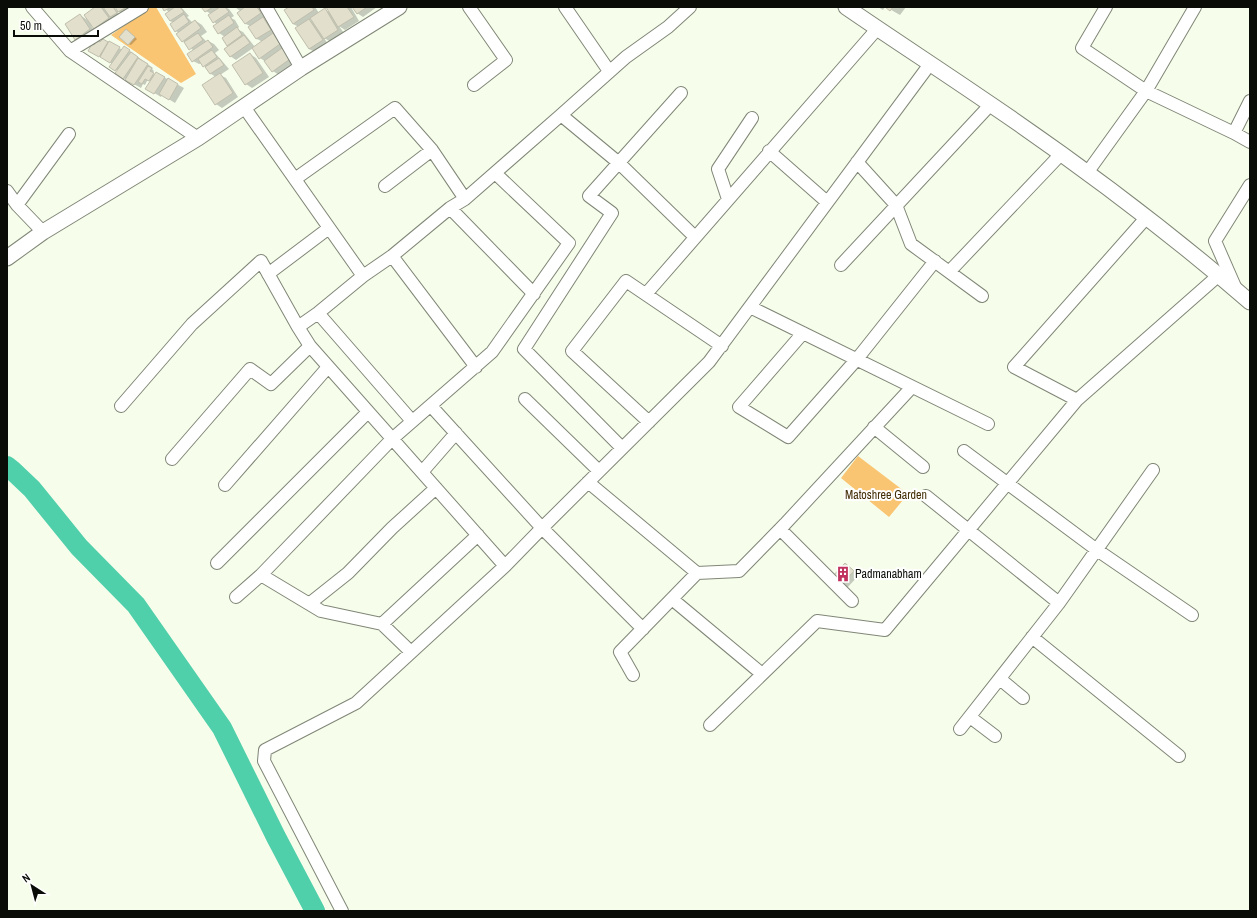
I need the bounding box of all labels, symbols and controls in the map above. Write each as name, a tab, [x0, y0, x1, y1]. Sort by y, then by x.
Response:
scale bar	[14, 12, 98, 38]
text: 50 m	[20, 18, 42, 34]
park label: Matoshree Garden	[845, 487, 927, 503]
building icon: Padmanabham	[834, 565, 852, 583]
place label: Padmanabham	[855, 566, 922, 582]
north arrow	[12, 866, 52, 906]
text: N	[19, 870, 33, 885]

